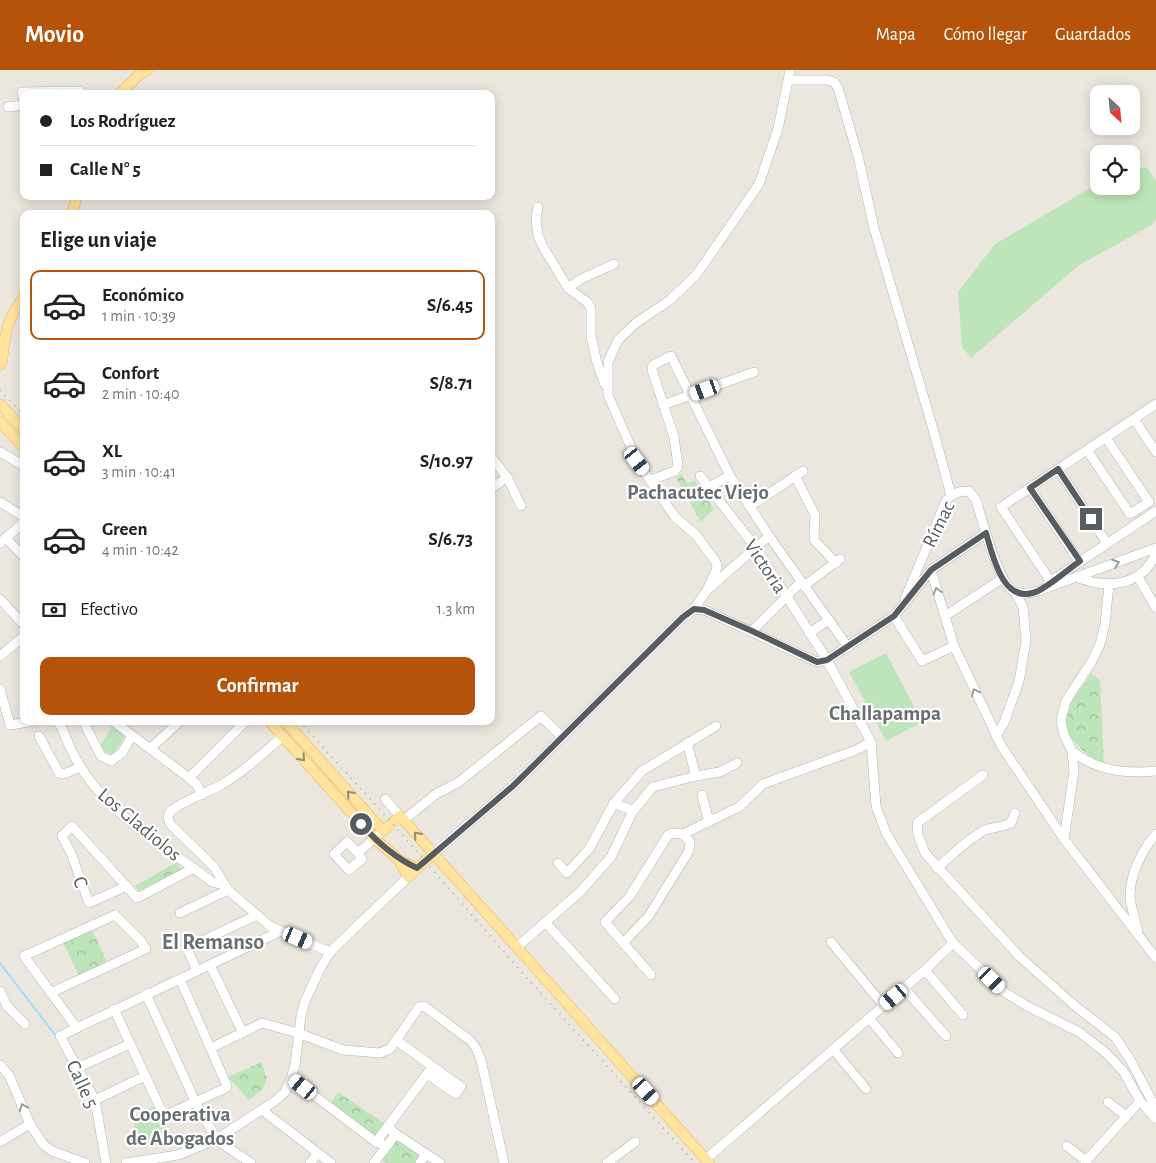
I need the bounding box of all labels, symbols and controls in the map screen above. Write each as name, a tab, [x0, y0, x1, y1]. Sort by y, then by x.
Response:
text: Movio	[25, 23, 84, 47]
text: Mapa	[876, 26, 916, 44]
text: Cómo llegar	[944, 26, 1027, 44]
text: Guardados	[1055, 26, 1131, 44]
north arrow	[1090, 85, 1140, 135]
map controls	[1090, 85, 1140, 195]
text: Los Rodríguez	[70, 112, 176, 131]
button: locate	[1090, 145, 1140, 195]
text: Calle N° 5	[70, 160, 141, 179]
text: Elige un viaje	[40, 229, 157, 251]
icon: car	[42, 283, 87, 328]
text: Económico	[102, 286, 184, 305]
text: S/6.45	[427, 296, 473, 315]
text: 1 min · 10:39	[102, 308, 176, 324]
icon: car	[42, 361, 87, 406]
text: Confort	[102, 364, 159, 383]
text: S/8.71	[429, 374, 473, 393]
car	[688, 378, 721, 402]
text: 2 min · 10:40	[102, 386, 180, 402]
icon: car	[42, 439, 87, 484]
text: XL	[102, 442, 122, 461]
car	[621, 445, 652, 477]
text: S/10.97	[420, 452, 473, 471]
text: 3 min · 10:41	[102, 464, 176, 480]
district label: Pachacutec Viejo	[627, 482, 769, 503]
street label: Rímac	[919, 498, 959, 551]
route end	[1080, 508, 1102, 530]
icon: car	[42, 517, 87, 562]
text: Green	[102, 520, 148, 539]
text: S/6.73	[428, 530, 473, 549]
street label: Victoria	[740, 536, 790, 597]
text: 4 min · 10:42	[102, 542, 179, 558]
one-way arrow	[1111, 559, 1120, 569]
one-way arrow	[933, 588, 943, 596]
icon: cash	[40, 596, 68, 624]
text: Efectivo	[80, 600, 138, 619]
text: 1.3 km	[437, 601, 475, 617]
button: Confirmar	[40, 657, 475, 715]
one-way arrow	[971, 688, 981, 697]
district label: Challapampa	[829, 703, 941, 724]
one-way arrow	[296, 752, 305, 761]
street label: Los Gladiolos	[94, 784, 185, 865]
one-way arrow	[347, 791, 356, 800]
route start	[350, 813, 372, 835]
one-way arrow	[414, 831, 423, 840]
street label: C	[69, 874, 91, 891]
car	[281, 925, 314, 951]
district label: El Remanso	[162, 931, 264, 953]
car	[975, 964, 1008, 996]
car	[877, 982, 910, 1012]
street label: Calle 5	[62, 1057, 102, 1111]
car	[286, 1072, 319, 1102]
car	[630, 1075, 661, 1107]
one-way arrow	[19, 1103, 30, 1112]
district label: Cooperativa de Abogados	[126, 1104, 234, 1149]

